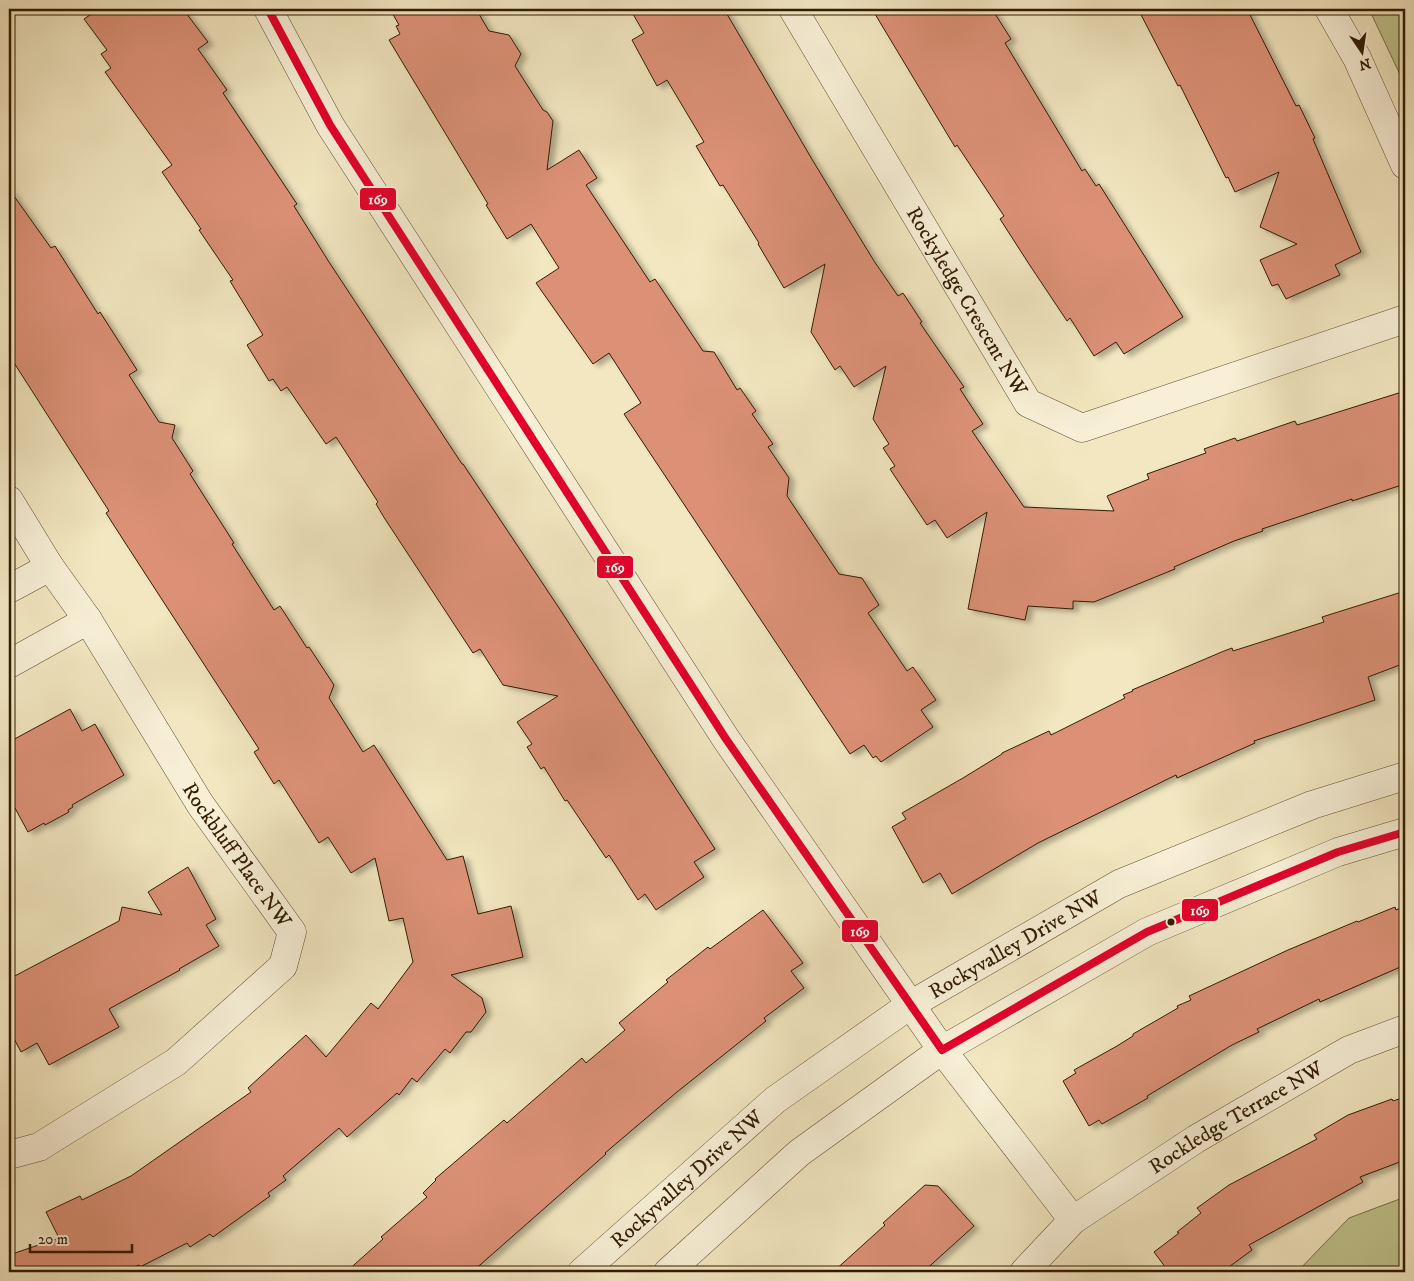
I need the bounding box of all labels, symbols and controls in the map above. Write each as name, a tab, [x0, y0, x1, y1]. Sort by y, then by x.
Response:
north arrow	[1336, 28, 1386, 78]
text: N	[1357, 54, 1372, 74]
line badge: 169	[359, 187, 397, 211]
text: 169	[368, 191, 388, 209]
street label: Rockyledge Crescent NW	[900, 202, 1033, 402]
line badge: 169	[596, 555, 634, 579]
text: 169	[605, 559, 625, 577]
street label: Rockbluff Place NW	[176, 778, 297, 934]
street label: Rockyvalley Drive NW	[925, 884, 1107, 1005]
line badge: 169	[1181, 898, 1219, 922]
text: 169	[1190, 902, 1210, 920]
unlabelled marker	[1166, 917, 1176, 927]
line badge: 169	[841, 919, 879, 943]
text: 169	[850, 923, 870, 941]
street label: Rockledge Terrace NW	[1144, 1056, 1329, 1180]
street label: Rockyvalley Drive NW	[606, 1104, 769, 1254]
scale bar	[30, 1221, 132, 1253]
text: 20 m	[38, 1230, 68, 1249]

